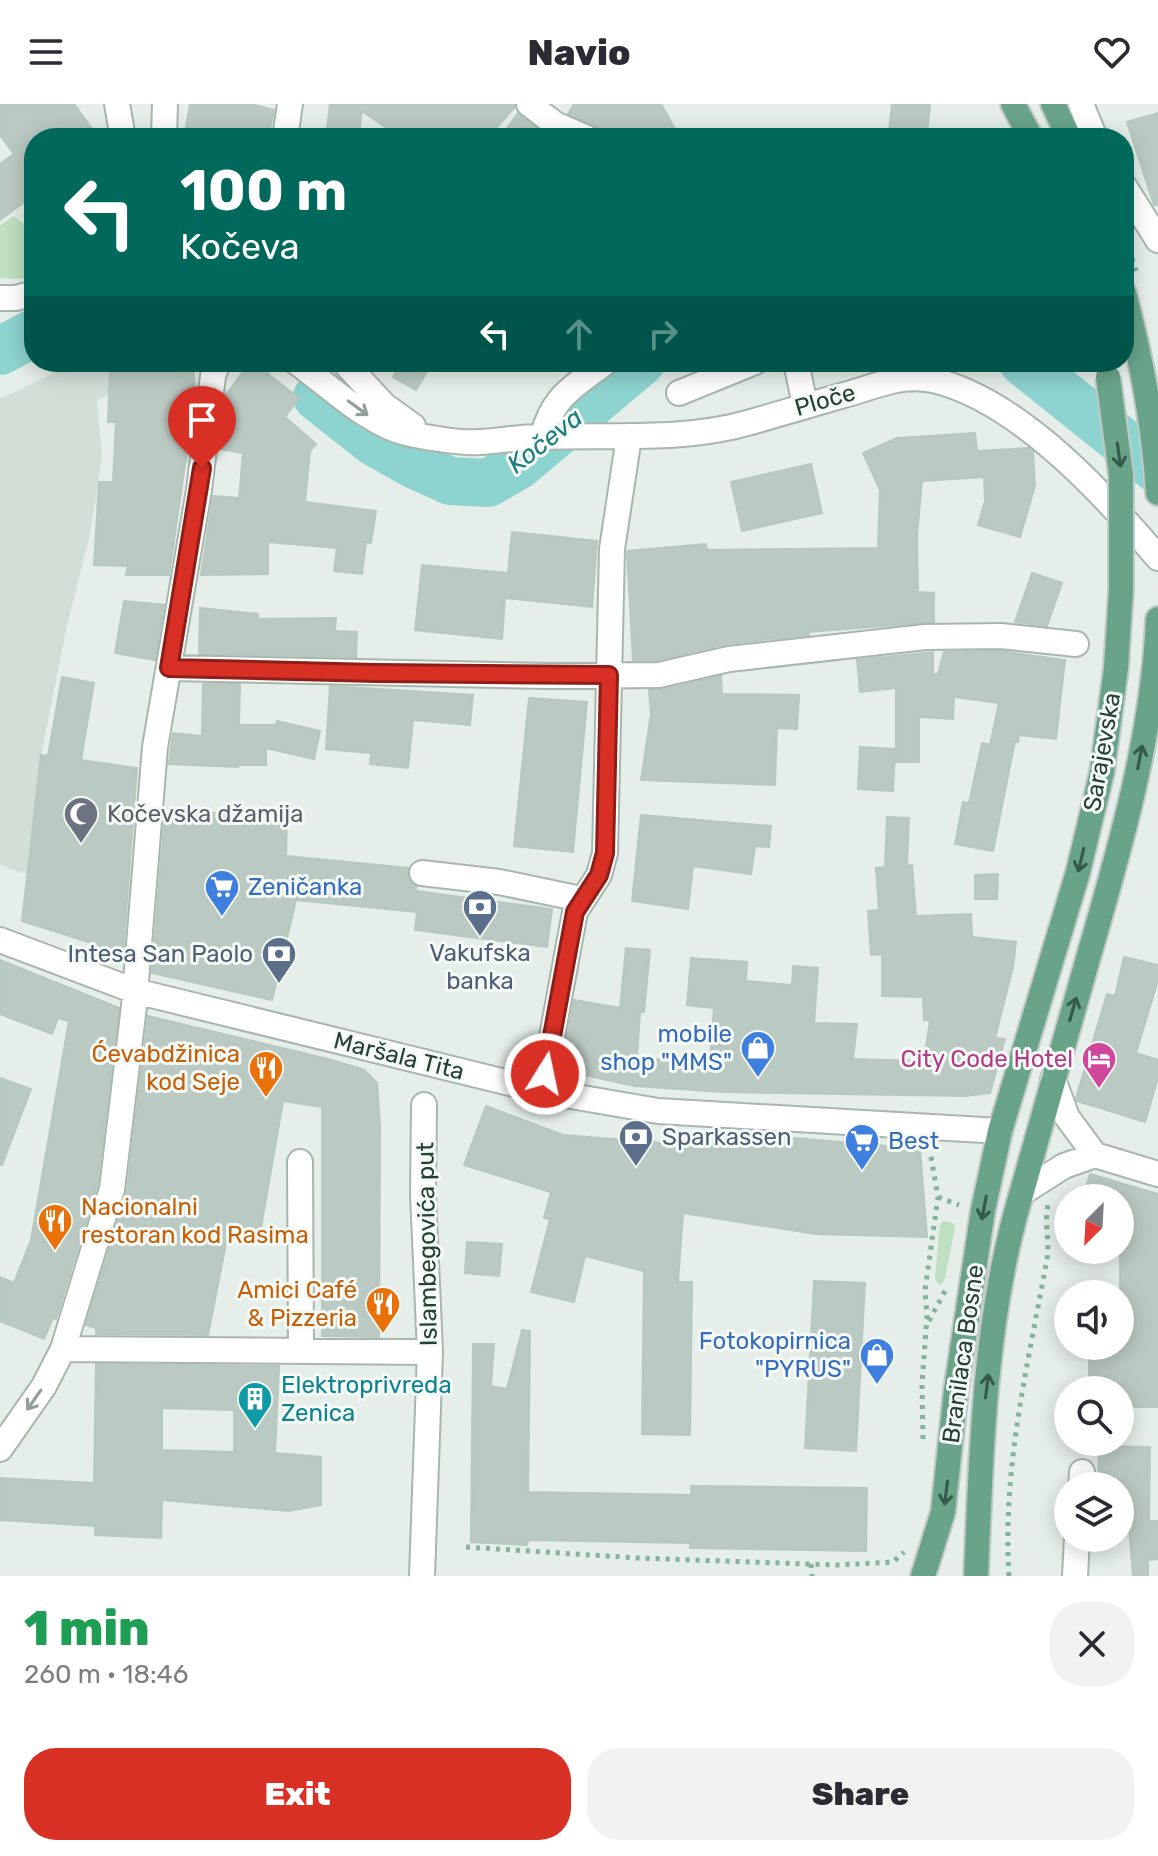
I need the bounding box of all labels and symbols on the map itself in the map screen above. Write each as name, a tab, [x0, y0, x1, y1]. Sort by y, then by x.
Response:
street label: Ploče	[791, 378, 859, 422]
pin	[168, 386, 236, 468]
one-way arrow	[346, 400, 368, 416]
water label: Kočeva	[501, 402, 589, 480]
one-way arrow	[1112, 442, 1127, 467]
street label: Sarajevska	[1078, 690, 1126, 814]
one-way arrow	[1134, 745, 1149, 771]
mosque icon: Kočevska džamija	[62, 795, 100, 845]
place label: Kočevska džamija	[107, 800, 303, 828]
one-way arrow	[1073, 847, 1088, 873]
supermarket icon: Zeničanka	[203, 868, 241, 918]
place label: Zeničanka	[248, 873, 362, 901]
bank icon: Vakufska banka	[461, 888, 499, 938]
bank icon: Intesa San Paolo	[260, 935, 298, 985]
place label: Vakufska banka	[429, 939, 531, 995]
place label: Intesa San Paolo	[67, 940, 253, 968]
one-way arrow	[1066, 996, 1081, 1022]
place label: mobile shop "MMS"	[600, 1020, 732, 1076]
street label: Maršala Tita	[331, 1026, 467, 1086]
shop icon: mobile shop "MMS"	[739, 1029, 777, 1079]
position arrow	[503, 1032, 587, 1116]
place label: Ćevabdžinica kod Seje	[92, 1040, 240, 1096]
hotel icon: City Code Hotel	[1080, 1040, 1118, 1090]
place label: City Code Hotel	[901, 1045, 1073, 1073]
restaurant icon: Ćevabdžinica kod Seje	[247, 1049, 285, 1099]
bank icon: Sparkassen	[617, 1118, 655, 1168]
supermarket icon: Best	[843, 1122, 881, 1172]
place label: Sparkassen	[662, 1123, 791, 1151]
place label: Best	[888, 1127, 939, 1155]
street label: Islambegovića put	[411, 1142, 443, 1346]
north arrow	[1054, 1184, 1134, 1264]
place label: Nacionalni restoran kod Rasima	[81, 1193, 309, 1249]
one-way arrow	[975, 1194, 990, 1220]
restaurant icon: Nacionalni restoran kod Rasima	[36, 1202, 74, 1252]
street label: Branilaca Bosne	[937, 1263, 989, 1445]
place label: Amici Café & Pizzeria	[237, 1276, 357, 1332]
restaurant icon: Amici Café & Pizzeria	[364, 1285, 402, 1335]
place label: Fotokopirnica "PYRUS"	[699, 1327, 851, 1383]
shop icon: Fotokopirnica "PYRUS"	[858, 1336, 896, 1386]
place label: Elektroprivreda Zenica	[281, 1371, 452, 1427]
one-way arrow	[979, 1373, 994, 1400]
building icon: Elektroprivreda Zenica	[236, 1380, 274, 1430]
one-way arrow	[26, 1389, 42, 1411]
one-way arrow	[938, 1479, 953, 1506]

